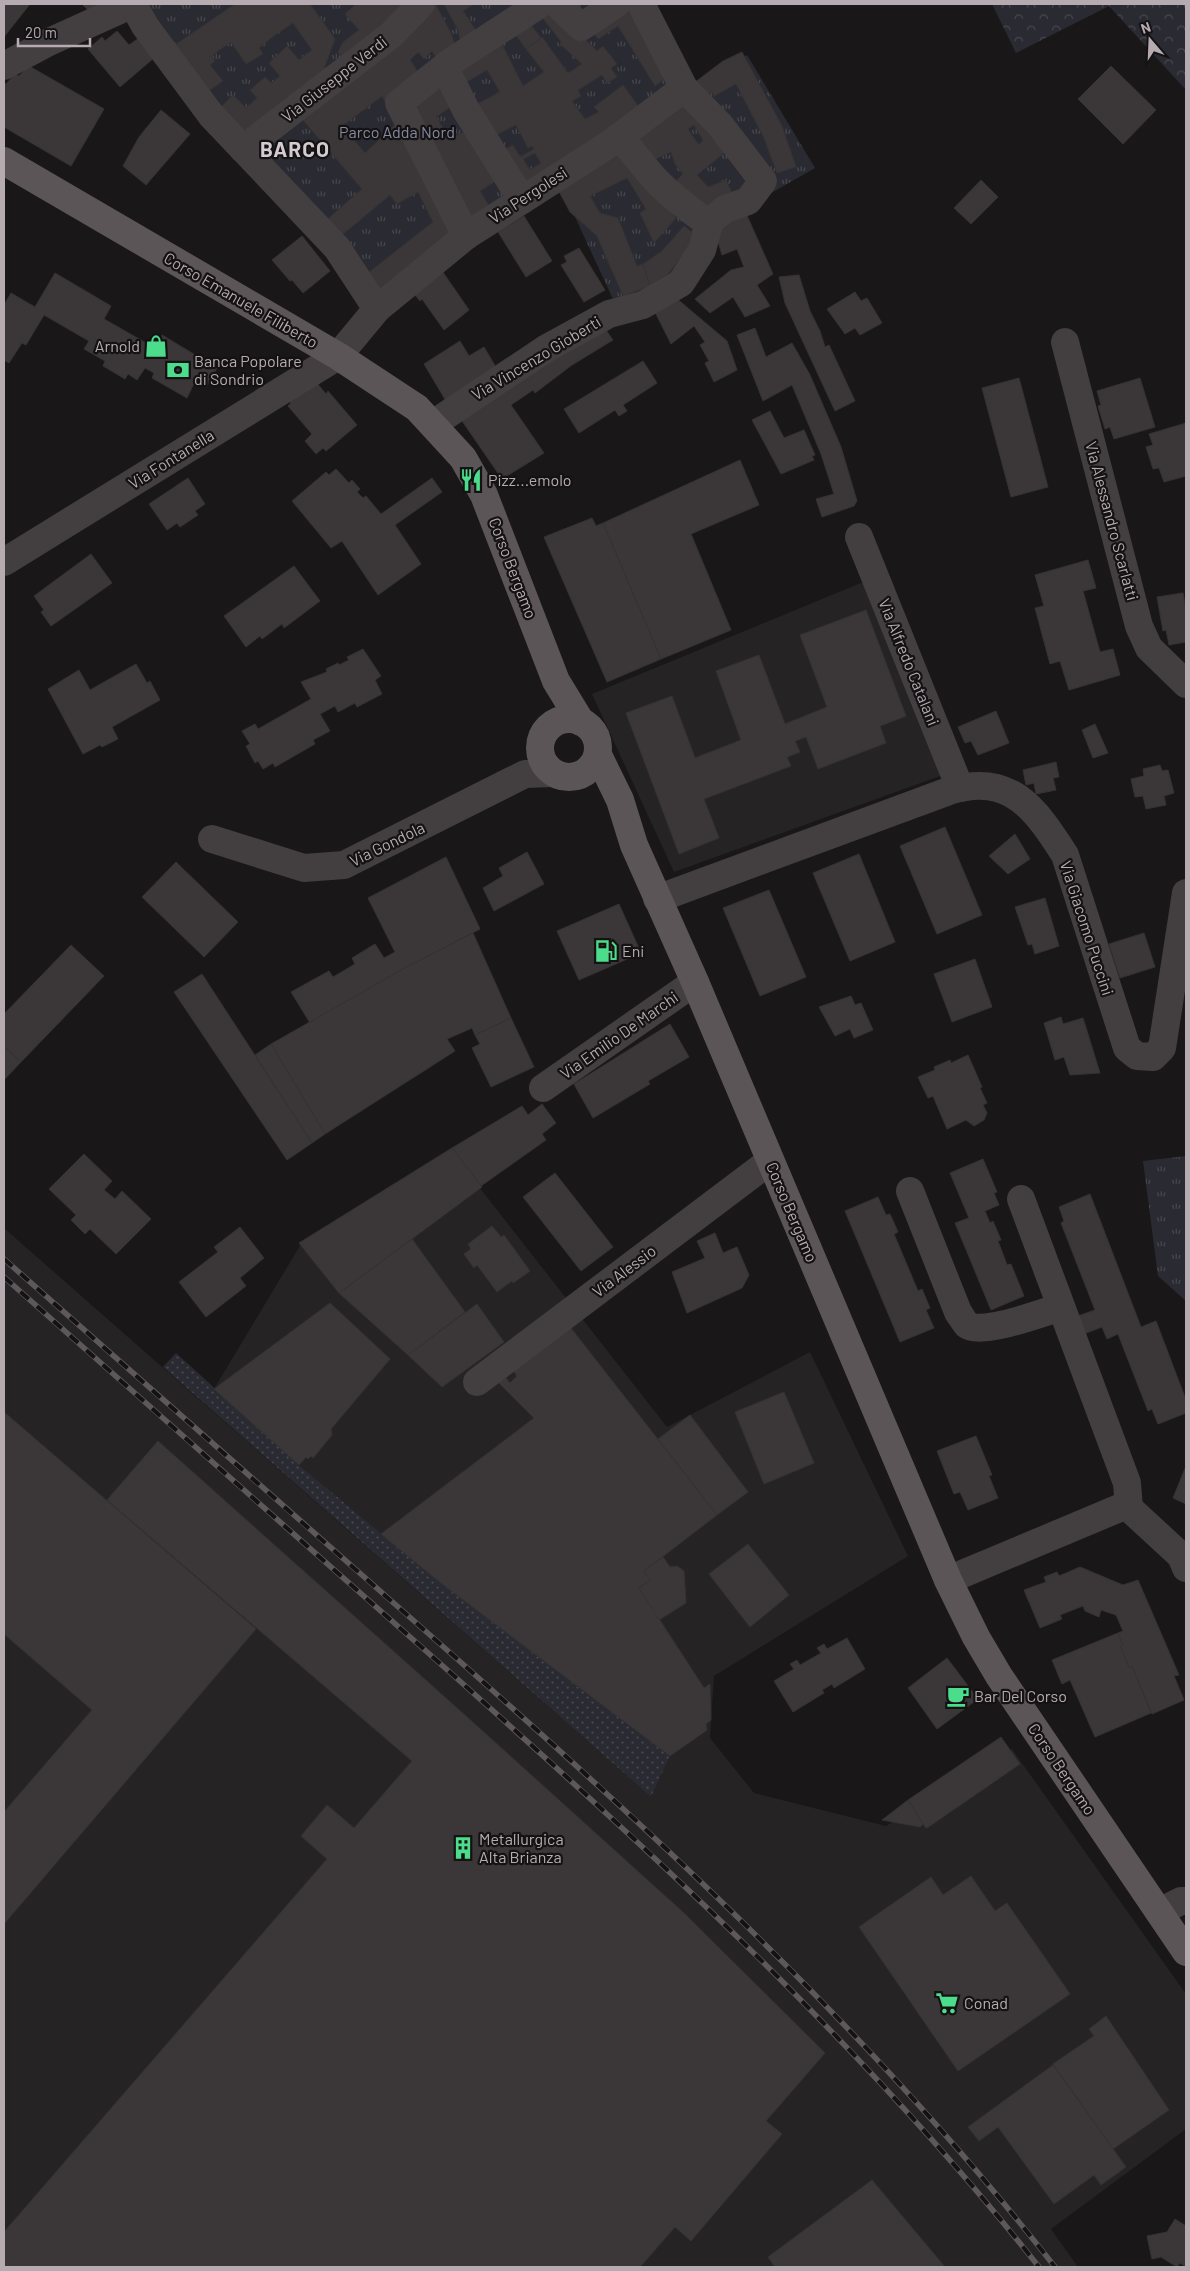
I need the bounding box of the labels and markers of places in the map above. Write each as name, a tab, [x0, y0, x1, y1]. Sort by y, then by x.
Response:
shop icon: Arnold	[143, 333, 169, 359]
place label: Arnold	[95, 336, 140, 355]
place label: Banca Popolare di Sondrio	[194, 351, 302, 388]
bank icon: Banca Popolare di Sondrio	[165, 357, 191, 383]
restaurant icon: Pizz...emolo	[458, 467, 484, 493]
place label: Pizz...emolo	[488, 470, 572, 489]
fuel station icon: Eni	[593, 938, 619, 964]
place label: Eni	[622, 941, 644, 960]
cafe icon: Bar Del Corso	[945, 1683, 971, 1709]
place label: Bar Del Corso	[974, 1686, 1067, 1705]
place label: Metallurgica Alta Brianza	[479, 1829, 564, 1866]
building icon: Metallurgica Alta Brianza	[450, 1835, 476, 1861]
supermarket icon: Conad	[934, 1990, 960, 2016]
place label: Conad	[964, 1993, 1008, 2012]

